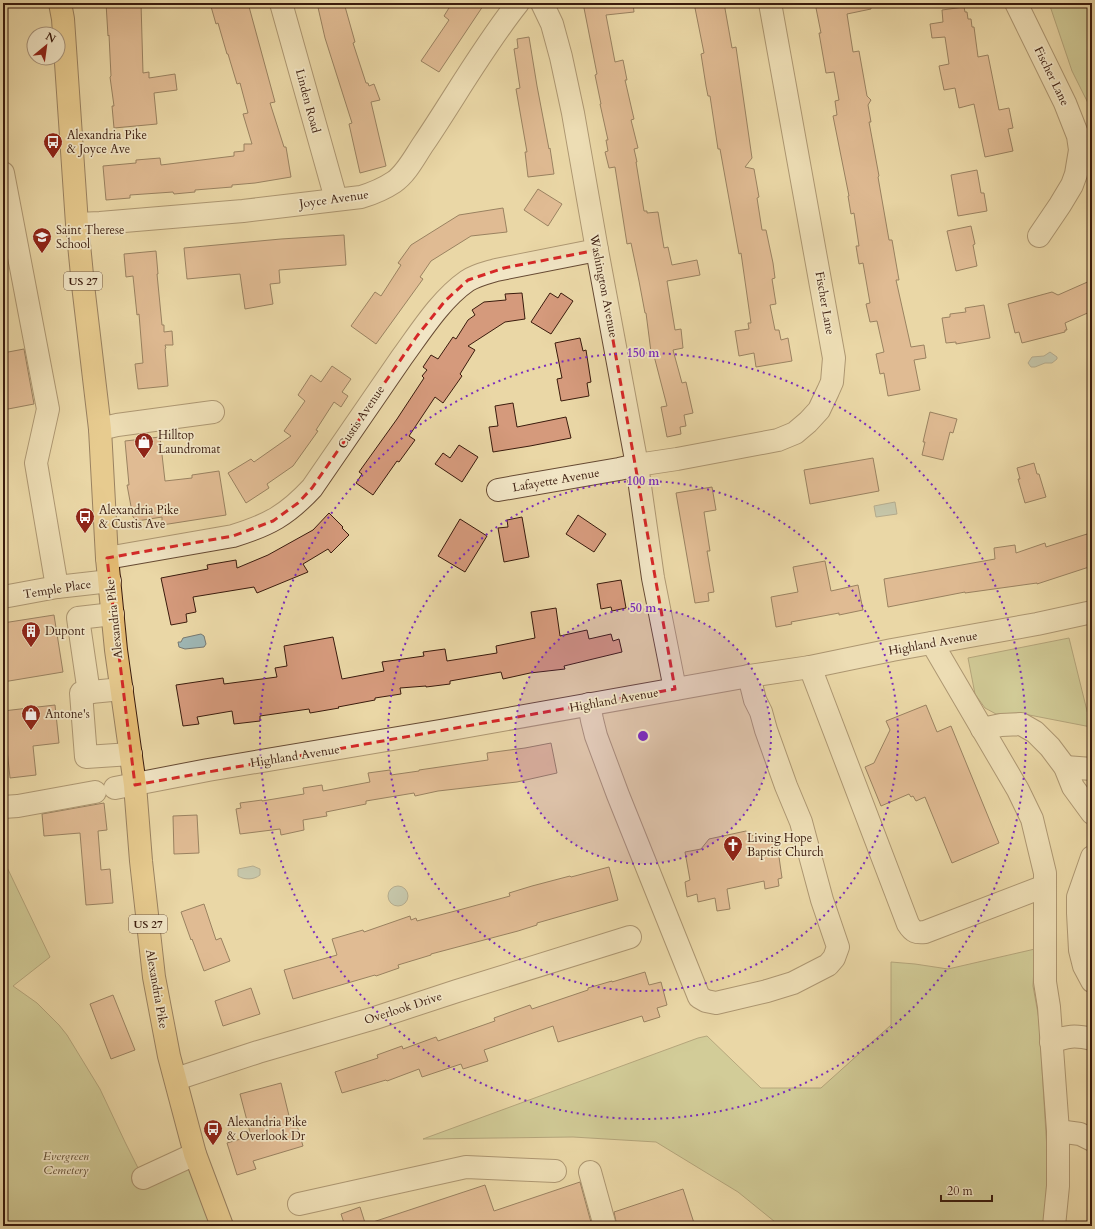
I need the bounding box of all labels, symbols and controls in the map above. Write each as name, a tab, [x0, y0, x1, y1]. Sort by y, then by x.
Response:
north arrow	[26, 26, 66, 66]
text: N	[43, 29, 59, 47]
street label: Fischer Lane	[1031, 44, 1073, 108]
street label: Linden Road	[292, 67, 324, 135]
place label: Alexandria Pike & Joyce Ave	[67, 127, 147, 157]
bus stop icon: Alexandria Pike & Joyce Ave	[42, 131, 64, 159]
street label: Joyce Avenue	[296, 186, 370, 212]
place label: Saint Therese School	[56, 222, 125, 252]
school or university icon: Saint Therese School	[31, 226, 53, 254]
street label: Washington Avenue	[586, 232, 622, 339]
street label: Fischer Lane	[812, 270, 838, 336]
road number: US 27	[64, 272, 102, 290]
text: 150 m	[627, 345, 660, 361]
street label: Custis Avenue	[334, 382, 388, 452]
place label: Hilltop Laundromat	[158, 427, 220, 457]
shop icon: Hilltop Laundromat	[133, 431, 155, 459]
street label: Lafayette Avenue	[511, 464, 601, 496]
text: 100 m	[627, 473, 660, 489]
place label: Alexandria Pike & Custis Ave	[99, 502, 179, 532]
bus stop icon: Alexandria Pike & Custis Ave	[74, 506, 96, 534]
street label: Temple Place	[22, 576, 92, 602]
street label: Alexandria Pike	[102, 578, 126, 660]
text: 50 m	[630, 600, 657, 616]
building icon: Dupont	[20, 620, 42, 648]
place label: Dupont	[45, 623, 85, 639]
street label: Highland Avenue	[887, 627, 979, 659]
street label: Highland Avenue	[568, 684, 660, 716]
shop icon: Antone's	[20, 703, 42, 731]
place label: Antone's	[45, 706, 90, 722]
centre of rings	[636, 729, 650, 743]
street label: Highland Avenue	[249, 741, 341, 771]
place label: Living Hope Baptist Church	[747, 830, 824, 860]
church icon: Living Hope Baptist Church	[722, 834, 744, 862]
road number: US 27	[129, 915, 167, 933]
street label: Alexandria Pike	[142, 948, 172, 1030]
street label: Overlook Drive	[362, 988, 444, 1028]
place label: Alexandria Pike & Overlook Dr	[227, 1114, 307, 1144]
bus stop icon: Alexandria Pike & Overlook Dr	[202, 1118, 224, 1146]
park label: Evergreen Cemetery	[43, 1148, 89, 1178]
scale bar	[941, 1177, 992, 1203]
text: 20 m	[947, 1183, 974, 1199]

